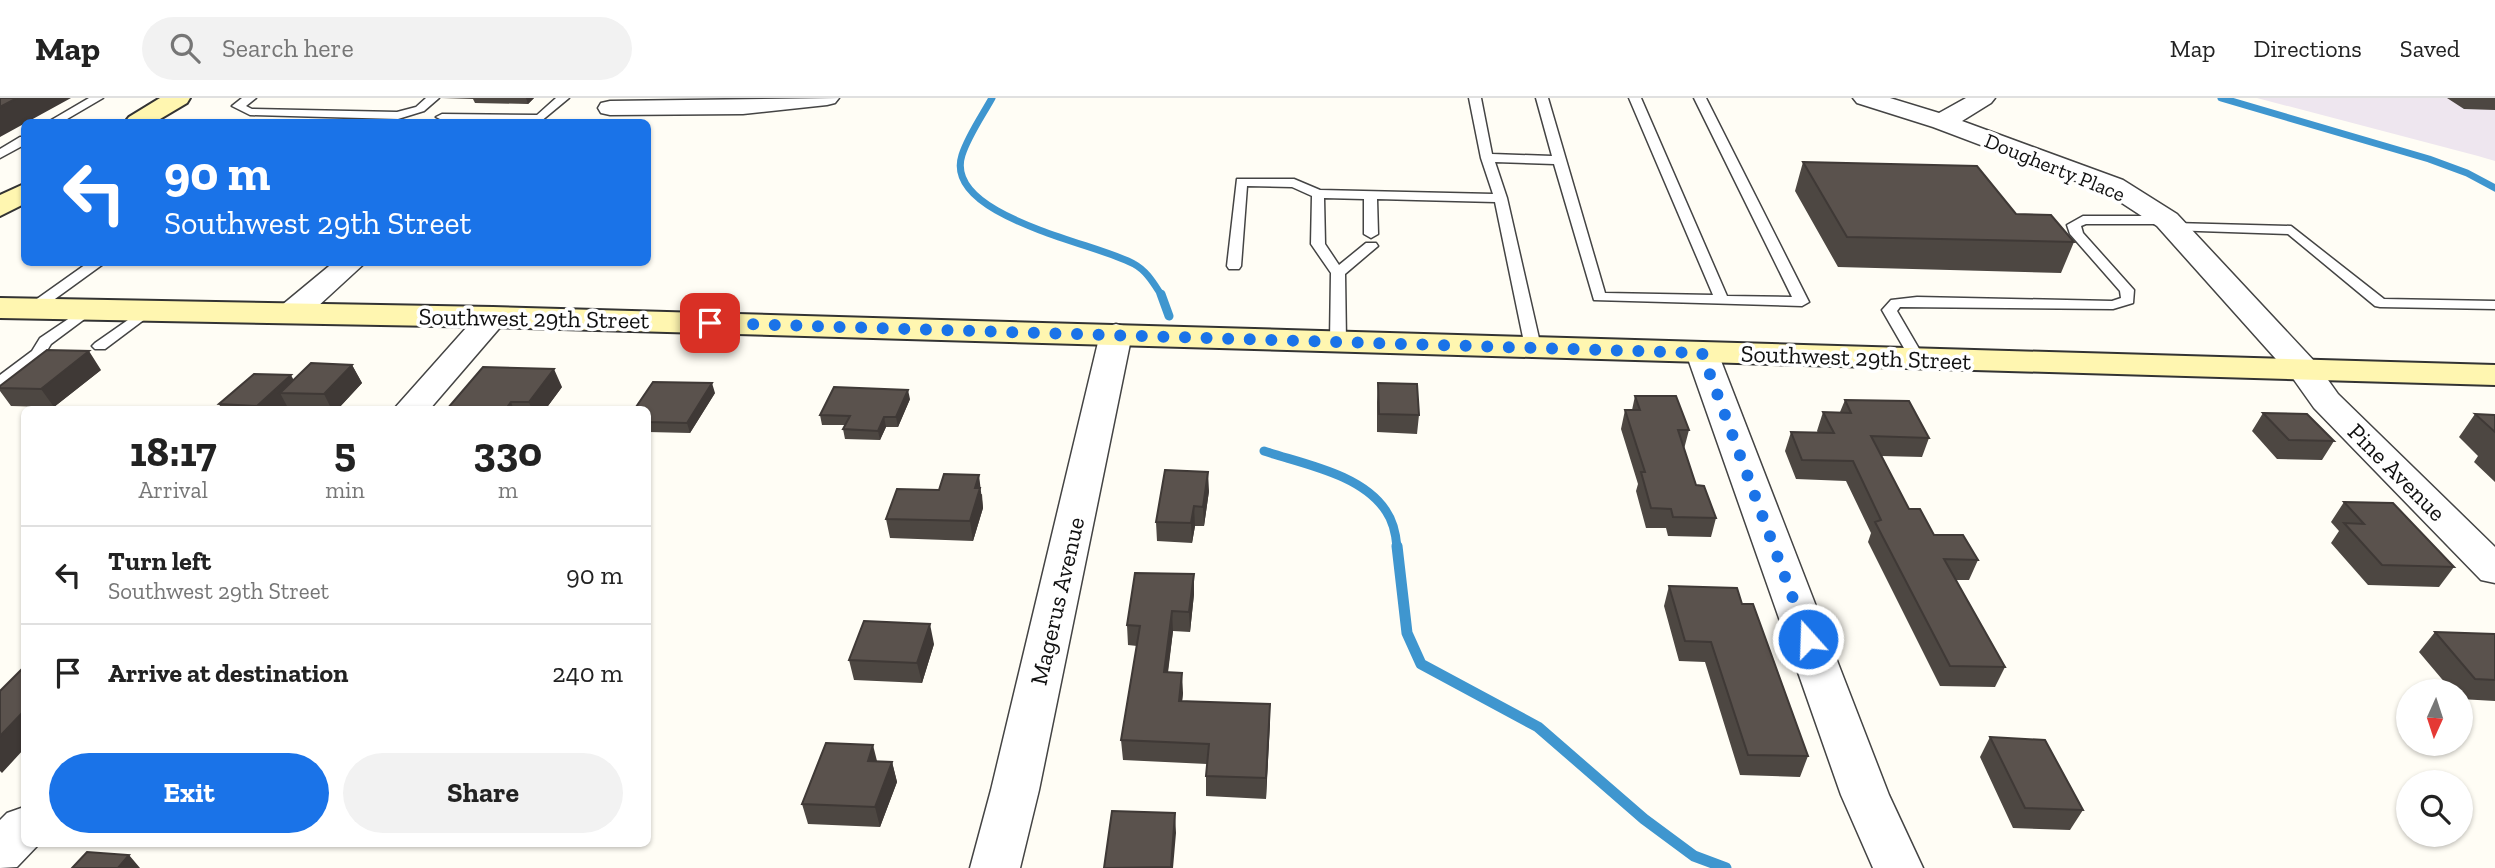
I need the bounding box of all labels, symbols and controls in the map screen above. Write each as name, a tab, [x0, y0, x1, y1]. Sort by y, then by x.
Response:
search box	[142, 17, 632, 80]
text: Map	[35, 29, 100, 68]
icon: search	[166, 29, 204, 67]
text: Search here	[222, 32, 354, 64]
text: Map	[2170, 34, 2216, 63]
text: Directions	[2254, 34, 2362, 63]
text: Saved	[2400, 34, 2460, 63]
street label: Dougherty Place	[1981, 127, 2129, 207]
text: 90 m	[164, 144, 271, 203]
icon: left	[49, 147, 140, 238]
text: Southwest 29th Street	[164, 204, 472, 242]
pin	[680, 293, 740, 353]
street label: Southwest 29th Street	[418, 301, 650, 335]
icon: arrive	[691, 304, 729, 342]
street label: Southwest 29th Street	[1740, 338, 1972, 376]
street label: Pine Avenue	[2342, 417, 2452, 527]
text: 18:17	[130, 426, 217, 477]
text: 5	[334, 426, 356, 477]
text: 330	[473, 426, 542, 477]
text: Arrival	[138, 476, 208, 504]
text: min	[325, 476, 365, 504]
text: m	[498, 476, 518, 504]
street label: Magerus Avenue	[1024, 514, 1090, 688]
text: Turn left	[108, 545, 211, 577]
icon: left	[49, 556, 87, 594]
text: 90 m	[566, 559, 623, 591]
text: Southwest 29th Street	[108, 577, 329, 605]
position arrow	[1771, 602, 1845, 676]
icon: arrive	[49, 654, 87, 692]
text: Arrive at destination	[108, 657, 348, 689]
text: 240 m	[552, 657, 623, 689]
north arrow	[2396, 679, 2473, 756]
map controls	[2396, 679, 2473, 847]
button: Exit	[49, 753, 329, 833]
button: Share	[343, 753, 623, 833]
button: search	[2396, 770, 2473, 847]

